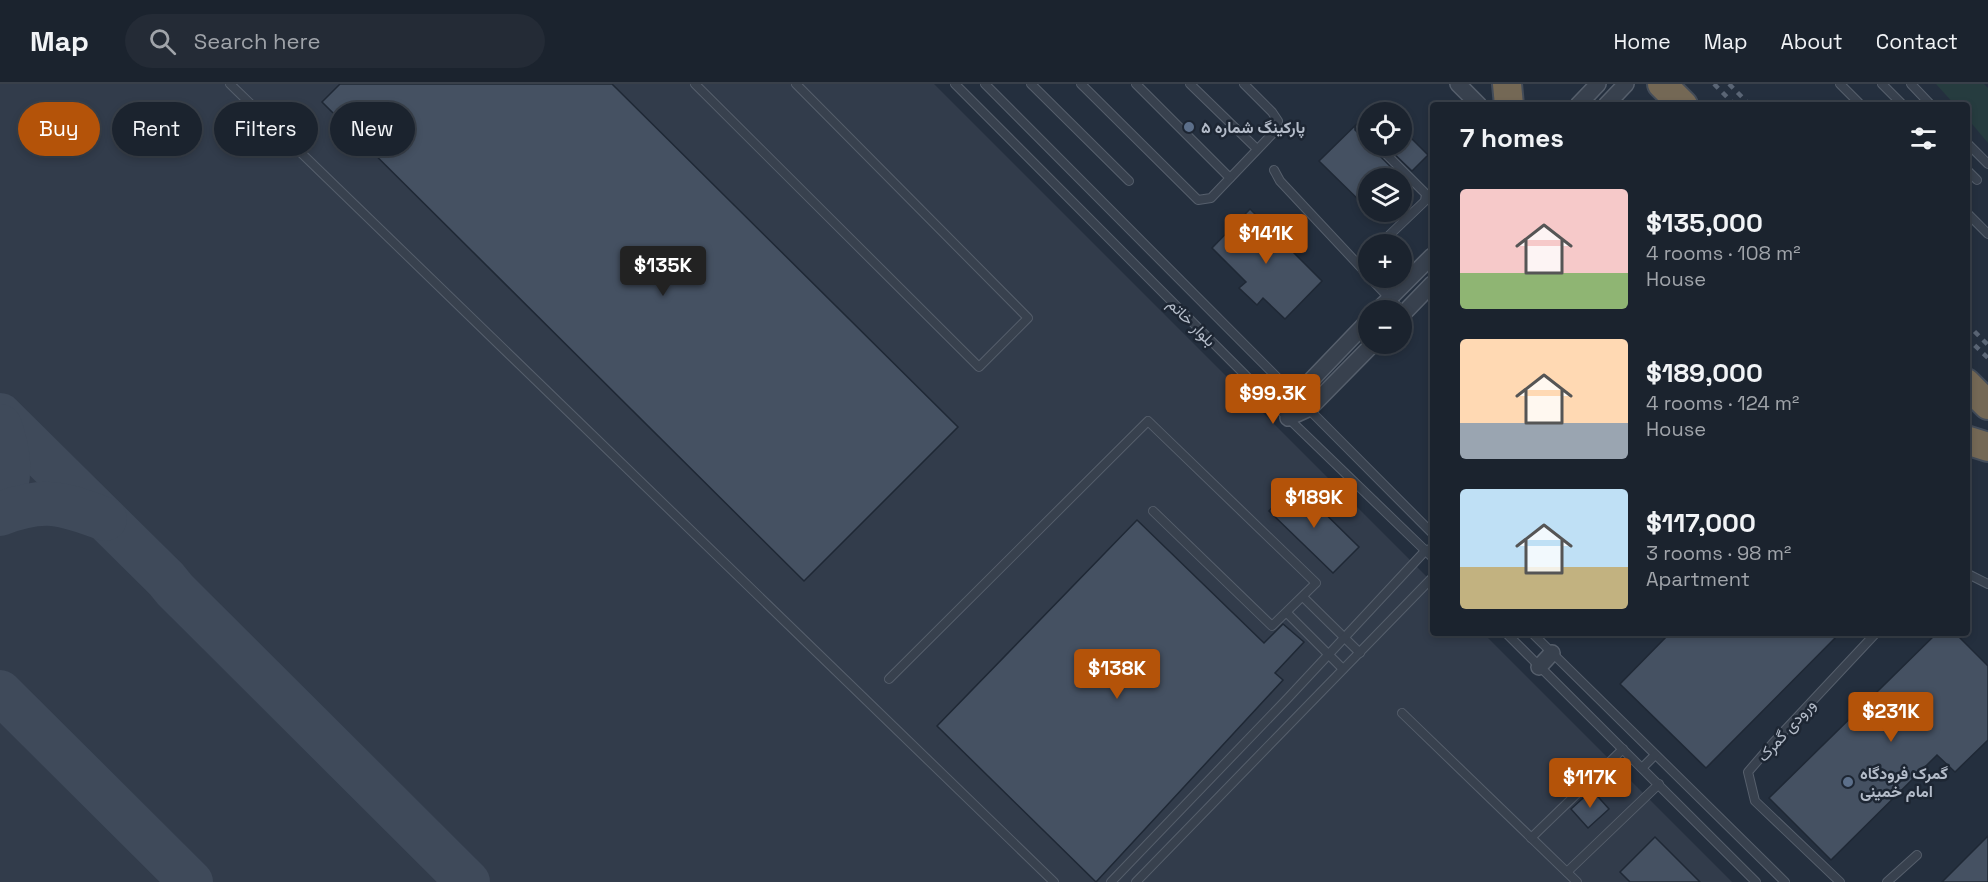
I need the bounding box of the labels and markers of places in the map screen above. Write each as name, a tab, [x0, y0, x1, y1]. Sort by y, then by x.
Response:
place label: پارکینگ شماره ۵	[1201, 117, 1305, 139]
marker: پارکینگ شماره ۵	[1182, 120, 1196, 134]
pin: $141K	[1224, 214, 1308, 265]
pin: $135K	[621, 246, 705, 297]
pin: $99.3K	[1224, 374, 1322, 425]
pin: $189K	[1272, 478, 1356, 529]
pin: $138K	[1075, 649, 1159, 700]
pin: $231K	[1849, 692, 1933, 743]
pin: $117K	[1548, 758, 1632, 809]
place label: گمرک فرودگاه امام خمینی	[1860, 763, 1948, 802]
marker: گمرک فرودگاه امام خمینی	[1841, 775, 1855, 789]

